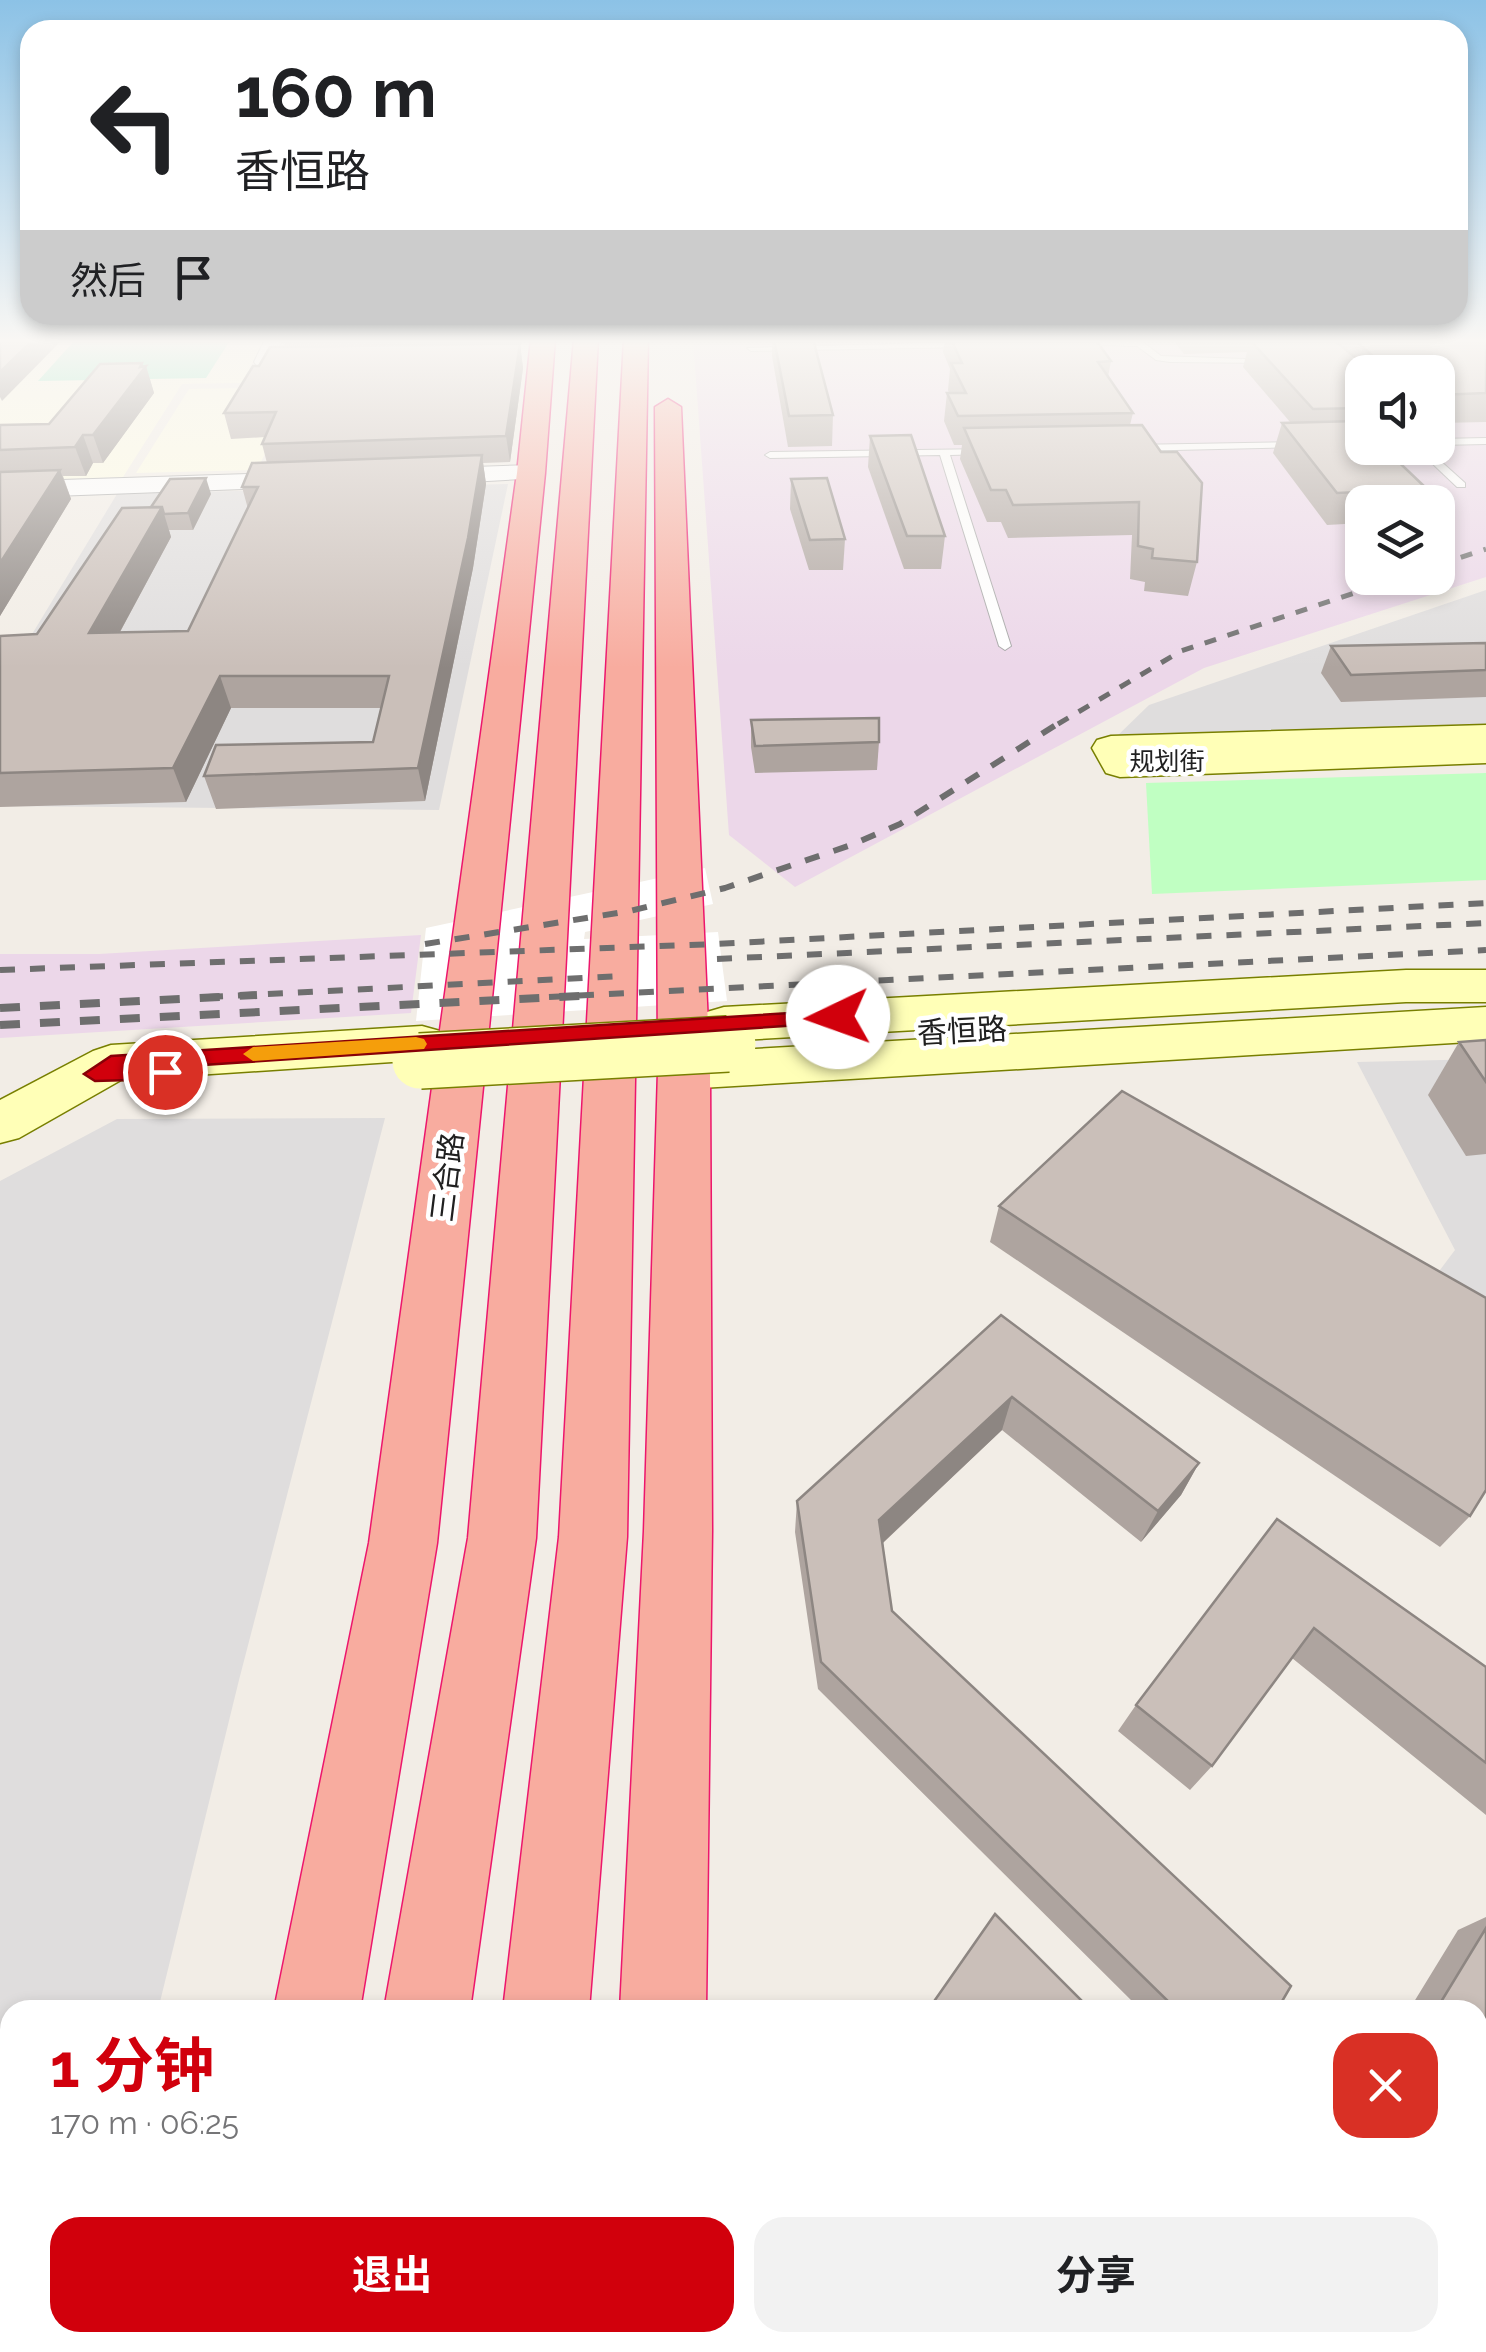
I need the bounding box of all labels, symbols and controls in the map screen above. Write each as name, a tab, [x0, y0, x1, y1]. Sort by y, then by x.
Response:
text: 160 m	[235, 51, 437, 133]
icon: left	[70, 60, 200, 190]
text: 香恒路	[235, 145, 370, 198]
icon: arrive	[166, 250, 221, 305]
text: 然后	[70, 258, 146, 303]
map controls	[1345, 355, 1455, 595]
button: sound	[1345, 355, 1455, 465]
button: layers	[1345, 485, 1455, 595]
street label: 规划街	[1129, 746, 1205, 776]
position arrow	[786, 965, 890, 1069]
street label: 香恒路	[916, 1011, 1008, 1051]
pin	[123, 1030, 208, 1115]
icon: arrive	[138, 1045, 193, 1100]
street label: 三合路	[424, 1130, 470, 1224]
text: 1 分钟	[50, 2031, 214, 2101]
button: close	[1333, 2033, 1438, 2138]
text: 170 m · 06:25	[50, 2104, 239, 2141]
button: 退出	[50, 2217, 734, 2332]
button: 分享	[754, 2217, 1438, 2332]

